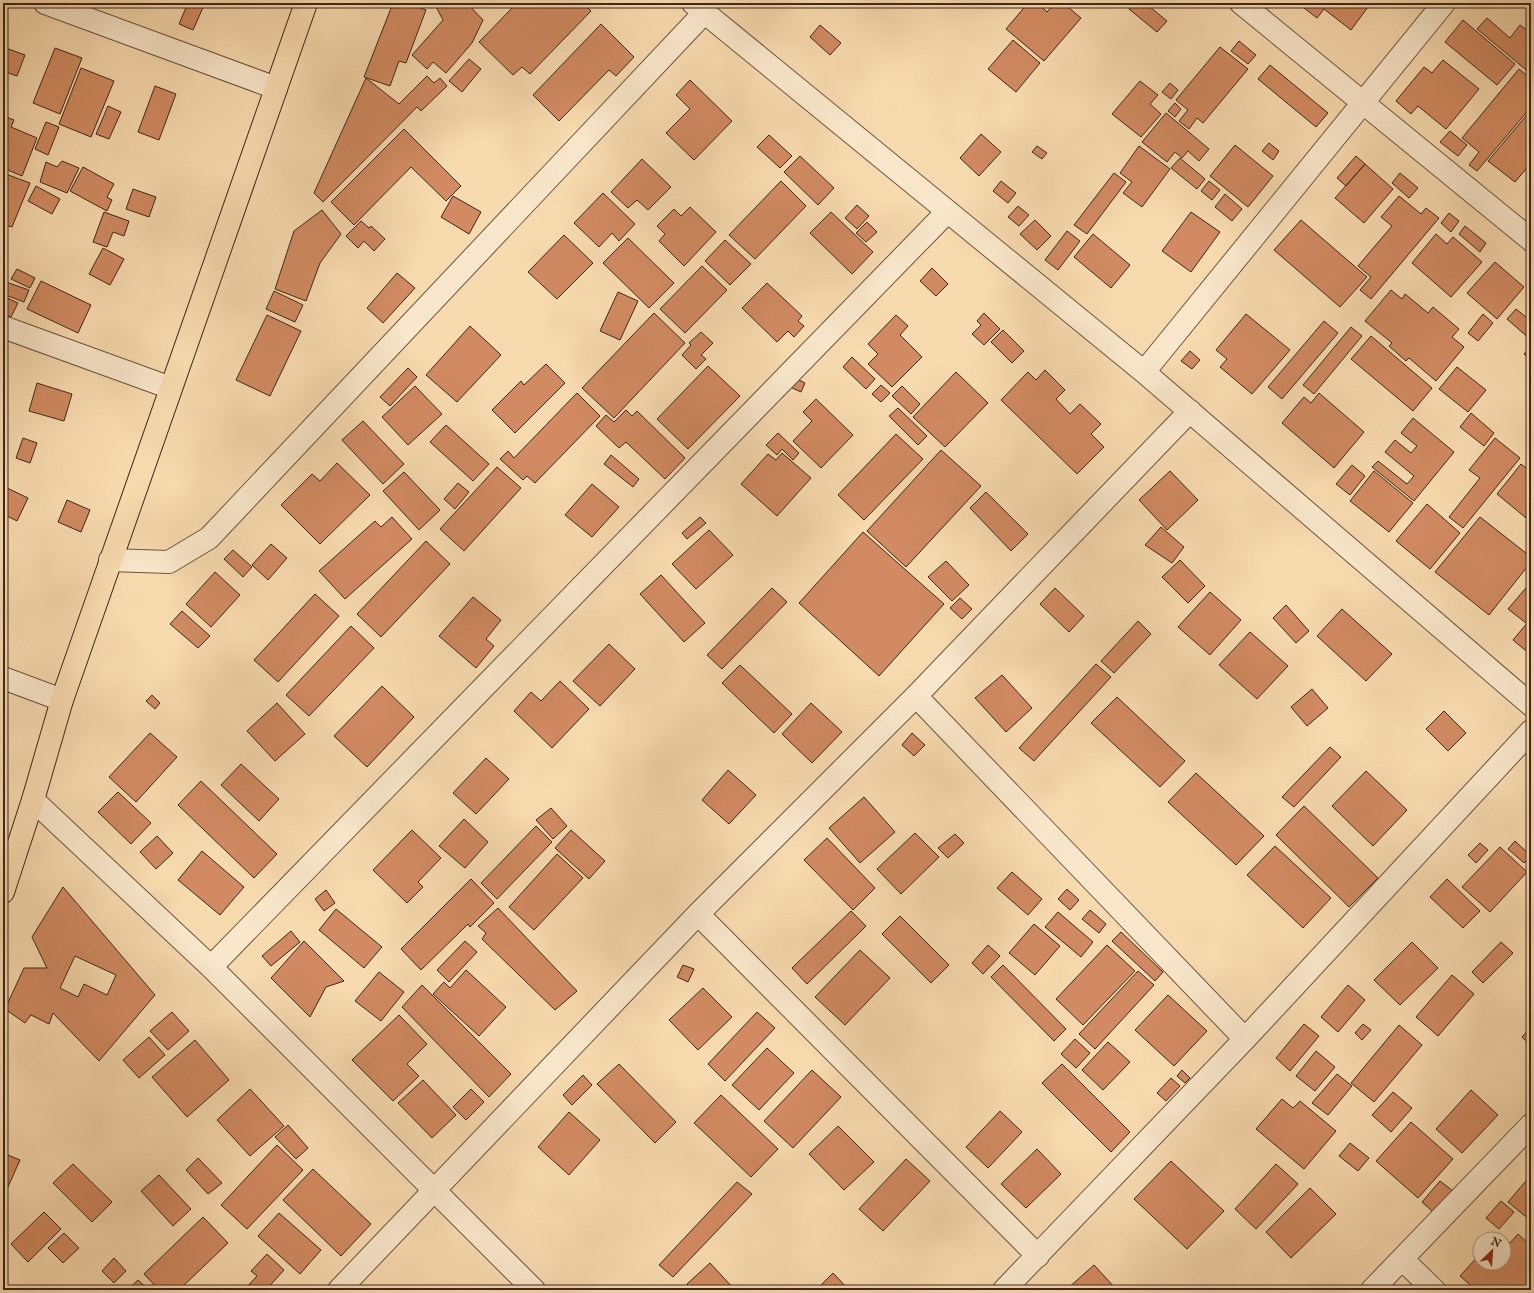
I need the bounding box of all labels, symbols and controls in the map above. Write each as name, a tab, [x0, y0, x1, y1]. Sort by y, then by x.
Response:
north arrow	[1472, 1231, 1512, 1271]
text: N	[1488, 1234, 1504, 1251]

